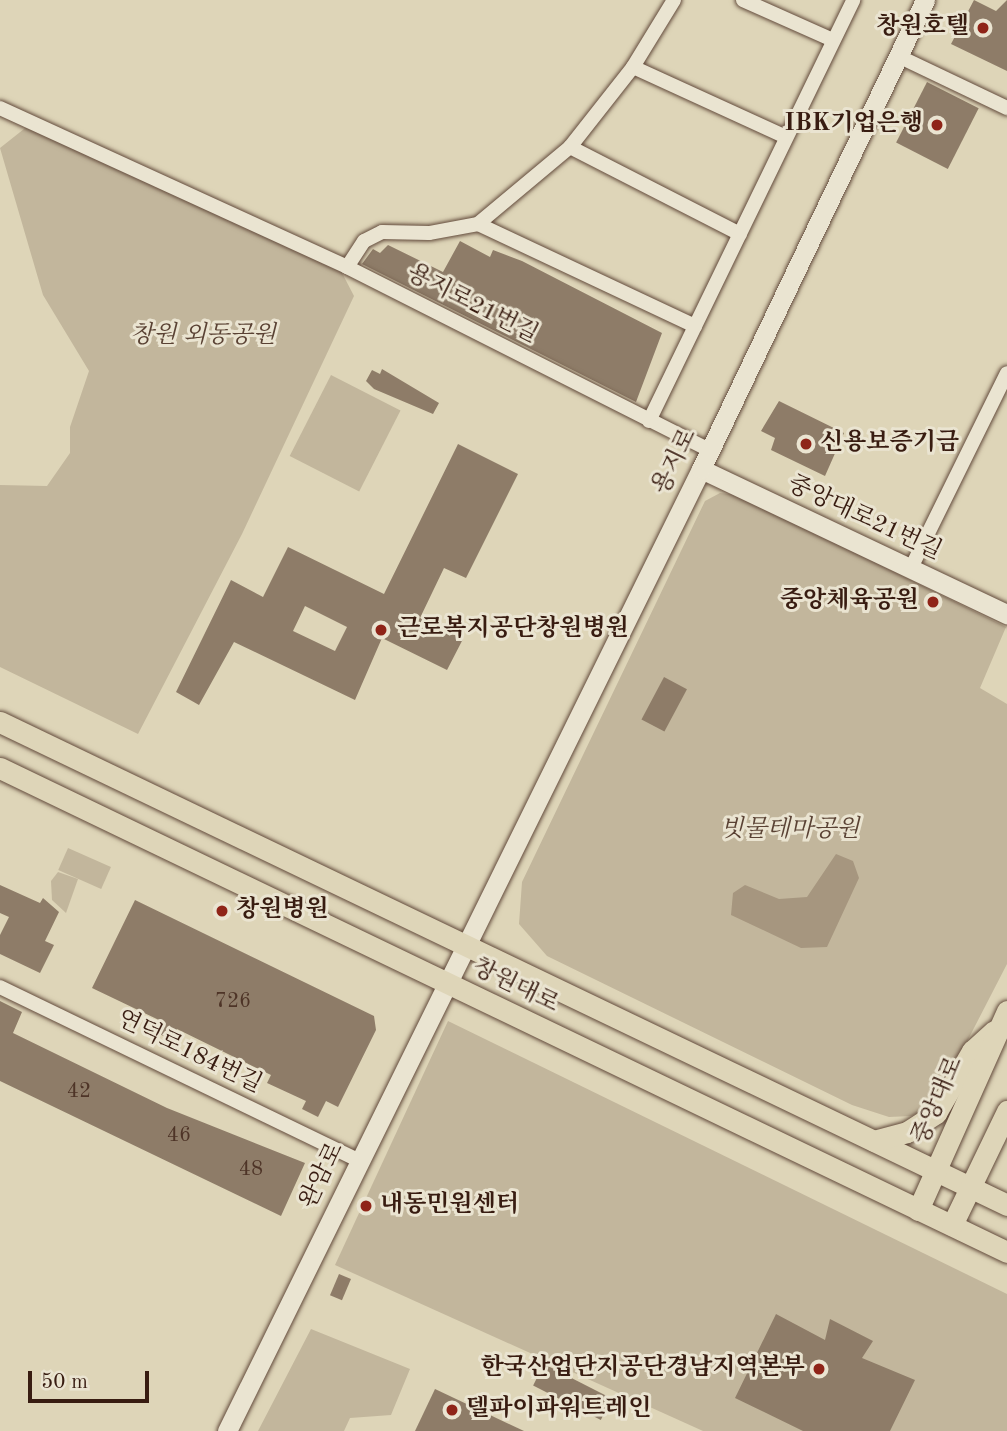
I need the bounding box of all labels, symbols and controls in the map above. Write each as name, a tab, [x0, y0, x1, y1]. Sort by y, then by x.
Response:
place label: 창원호텔	[876, 14, 969, 42]
marker: 창원호텔	[975, 20, 991, 36]
place label: IBK기업은행	[784, 111, 923, 139]
marker: IBK기업은행	[929, 117, 945, 133]
street label: 용지로21번길	[401, 260, 543, 350]
park label: 창원 외동공원	[130, 323, 276, 351]
street label: 용지로	[648, 424, 704, 500]
place label: 신용보증기금	[820, 430, 959, 458]
marker: 신용보증기금	[798, 436, 814, 452]
street label: 중앙대로21번길	[782, 471, 946, 567]
place label: 중앙체육공원	[780, 588, 919, 616]
marker: 중앙체육공원	[925, 594, 941, 610]
place label: 근로복지공단창원병원	[397, 616, 629, 644]
marker: 근로복지공단창원병원	[371, 620, 391, 640]
park label: 빗물테마공원	[720, 817, 860, 845]
place label: 창원병원	[236, 897, 329, 925]
marker: 창원병원	[214, 903, 230, 919]
street label: 창원대로	[467, 954, 563, 1020]
house number: 726	[215, 989, 251, 1015]
street label: 연덕로184번길	[112, 1005, 266, 1101]
street label: 중앙대로	[908, 1053, 970, 1149]
house number: 42	[67, 1079, 91, 1105]
house number: 46	[167, 1123, 191, 1149]
street label: 완암로	[295, 1138, 351, 1214]
house number: 48	[239, 1157, 263, 1183]
place label: 내동민원센터	[380, 1192, 519, 1220]
marker: 내동민원센터	[358, 1198, 374, 1214]
place label: 한국산업단지공단경남지역본부	[480, 1355, 805, 1383]
scale bar	[32, 1358, 152, 1402]
marker: 한국산업단지공단경남지역본부	[811, 1361, 827, 1377]
text: 50 m	[41, 1372, 88, 1393]
place label: 델파이파워트레인	[466, 1396, 651, 1424]
marker: 델파이파워트레인	[444, 1402, 460, 1418]

